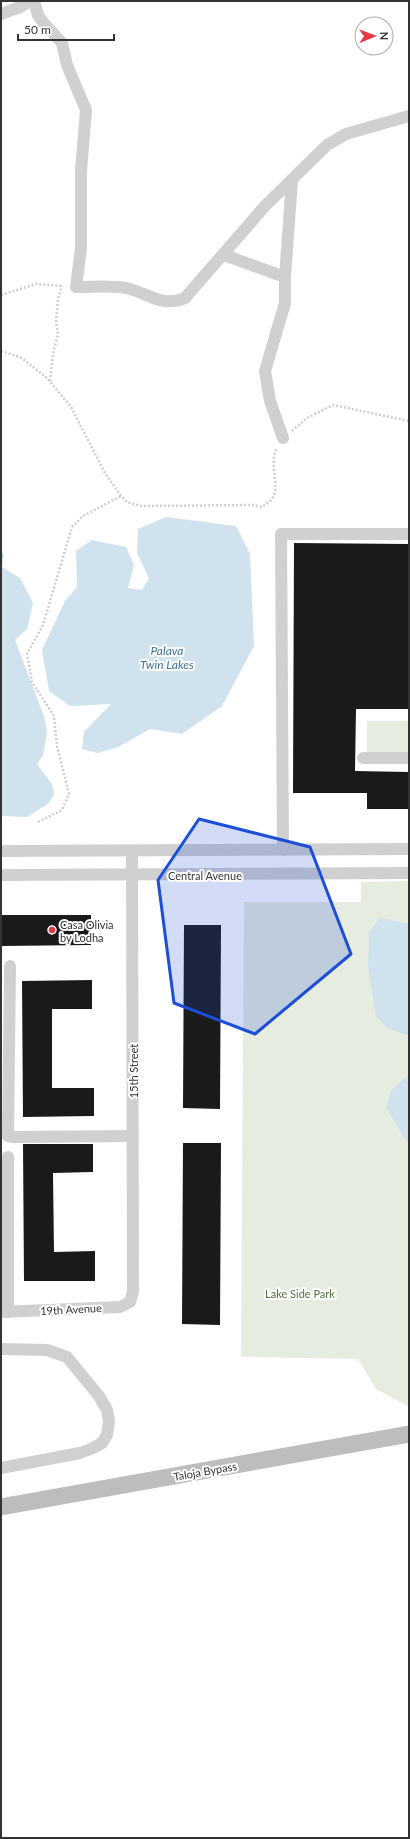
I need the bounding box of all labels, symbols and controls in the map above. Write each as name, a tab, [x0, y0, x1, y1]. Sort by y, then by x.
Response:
scale bar	[18, 16, 114, 42]
north arrow	[354, 16, 394, 56]
text: 50 m	[24, 22, 51, 37]
text: N	[378, 31, 391, 40]
water label: Palava Twin Lakes	[140, 643, 194, 672]
street label: Central Avenue	[168, 869, 242, 882]
place label: Casa Olivia by Lodha	[60, 918, 114, 944]
marker: Casa Olivia by Lodha	[47, 925, 57, 935]
street label: 15th Street	[127, 1044, 140, 1098]
park label: Lake Side Park	[265, 1287, 335, 1300]
street label: 19th Avenue	[40, 1301, 102, 1317]
street label: Taloja Bypass	[172, 1459, 238, 1483]

